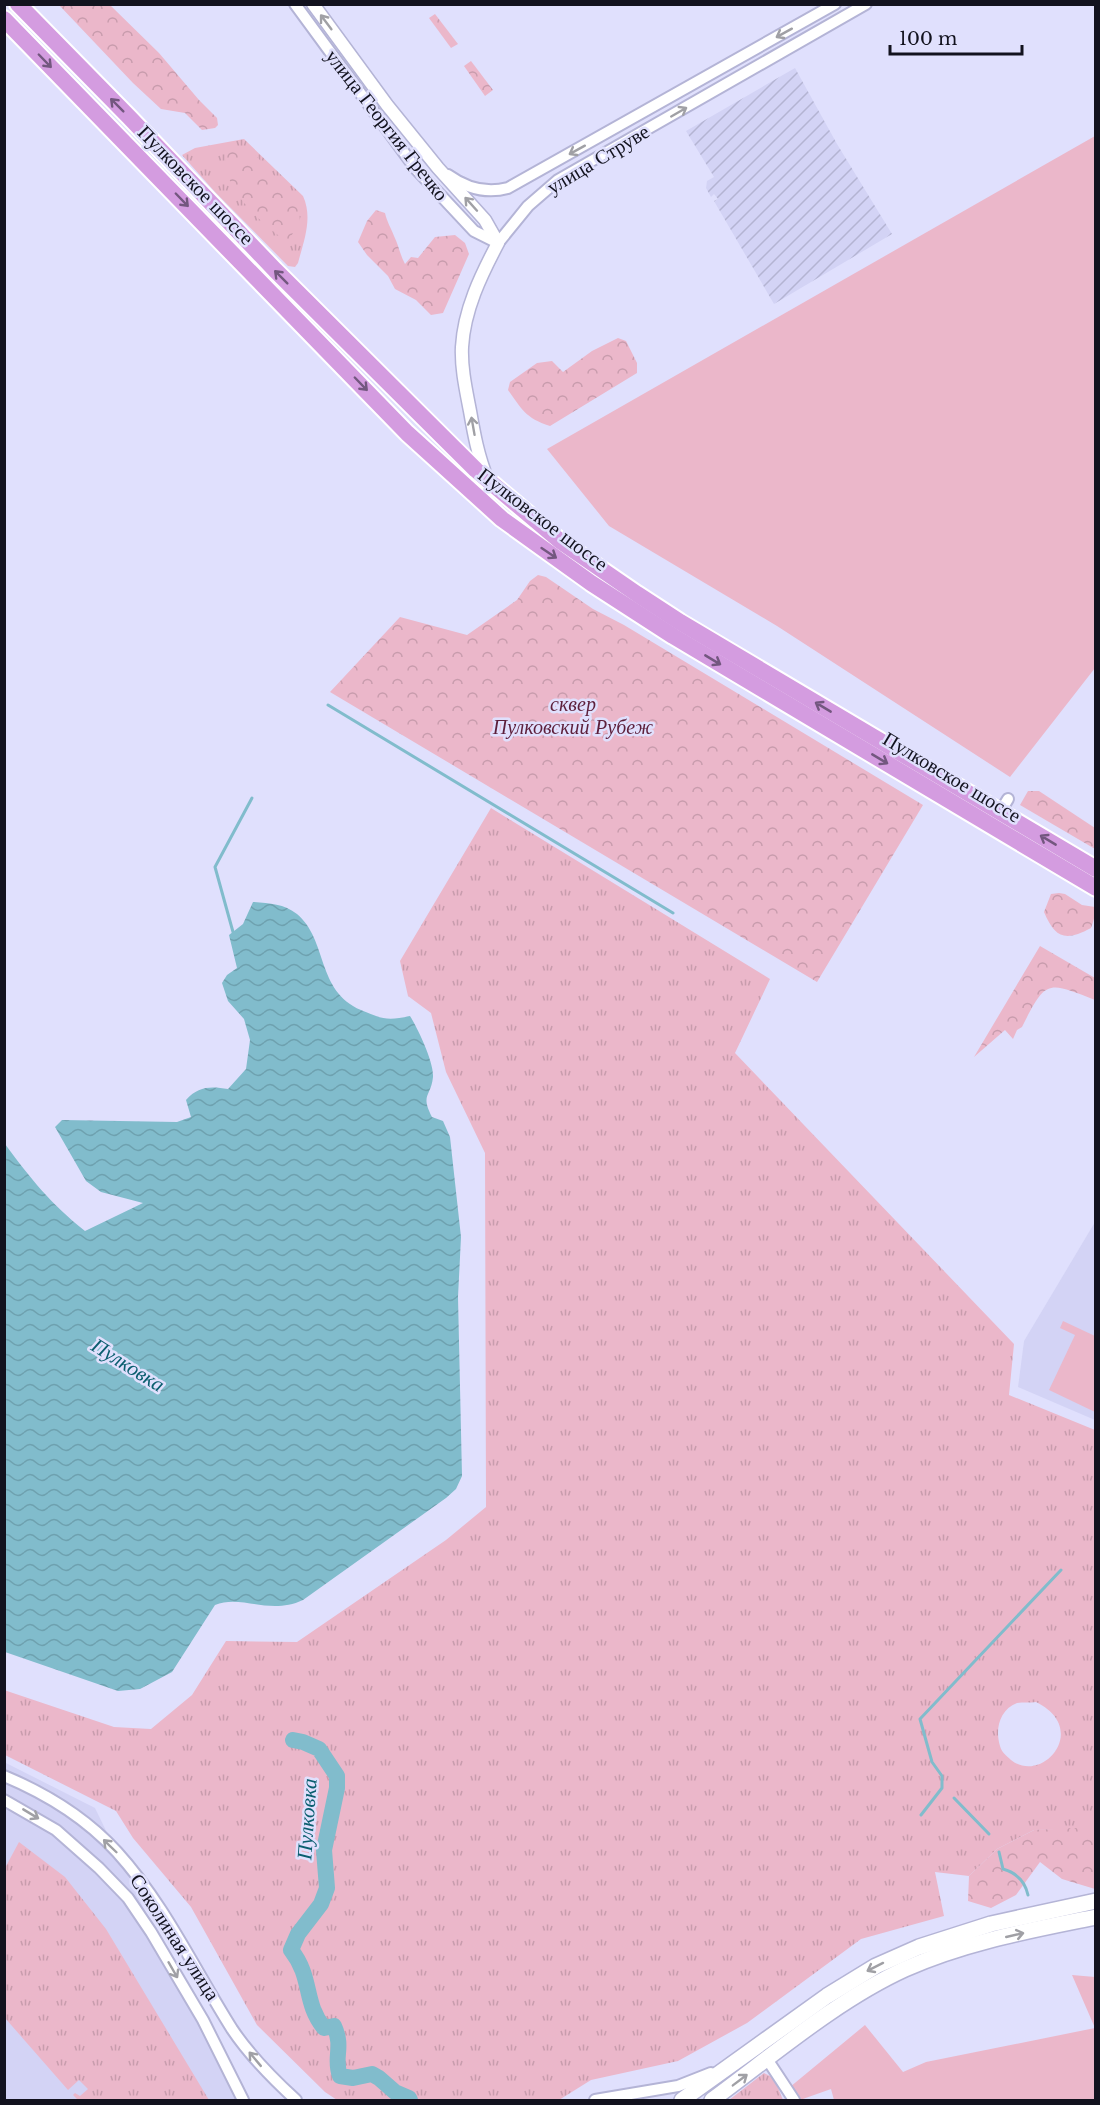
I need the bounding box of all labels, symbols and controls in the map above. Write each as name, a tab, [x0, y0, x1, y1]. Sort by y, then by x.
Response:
one-way arrow	[319, 14, 332, 30]
scale bar	[890, 18, 1022, 56]
one-way arrow	[775, 28, 793, 39]
text: 100 m	[899, 28, 957, 50]
street label: улица Георгия Гречко	[320, 45, 454, 205]
one-way arrow	[38, 53, 53, 68]
one-way arrow	[110, 98, 125, 113]
one-way arrow	[670, 105, 687, 117]
street label: улица Струве	[542, 119, 654, 199]
street label: Пулковское шоссе	[133, 120, 259, 250]
one-way arrow	[569, 144, 586, 156]
one-way arrow	[174, 193, 189, 208]
one-way arrow	[464, 196, 478, 211]
one-way arrow	[274, 269, 288, 284]
one-way arrow	[353, 377, 368, 392]
one-way arrow	[467, 416, 478, 436]
street label: Пулковское шоссе	[473, 462, 613, 576]
one-way arrow	[541, 547, 557, 559]
one-way arrow	[704, 654, 721, 666]
park label: сквер Пулковский Рубеж	[492, 692, 654, 739]
one-way arrow	[815, 701, 832, 713]
street label: Пулковское шоссе	[879, 726, 1025, 828]
one-way arrow	[871, 753, 888, 765]
one-way arrow	[1040, 834, 1057, 846]
water label: Пулковка	[86, 1332, 169, 1398]
water label: Пулковка	[291, 1777, 323, 1862]
one-way arrow	[22, 1808, 39, 1820]
one-way arrow	[103, 1839, 118, 1853]
street label: Соколиная улица	[125, 1869, 225, 2005]
one-way arrow	[1005, 1928, 1024, 1940]
one-way arrow	[167, 1961, 179, 1978]
one-way arrow	[867, 1961, 884, 1973]
one-way arrow	[248, 2052, 262, 2067]
one-way arrow	[731, 2073, 747, 2086]

